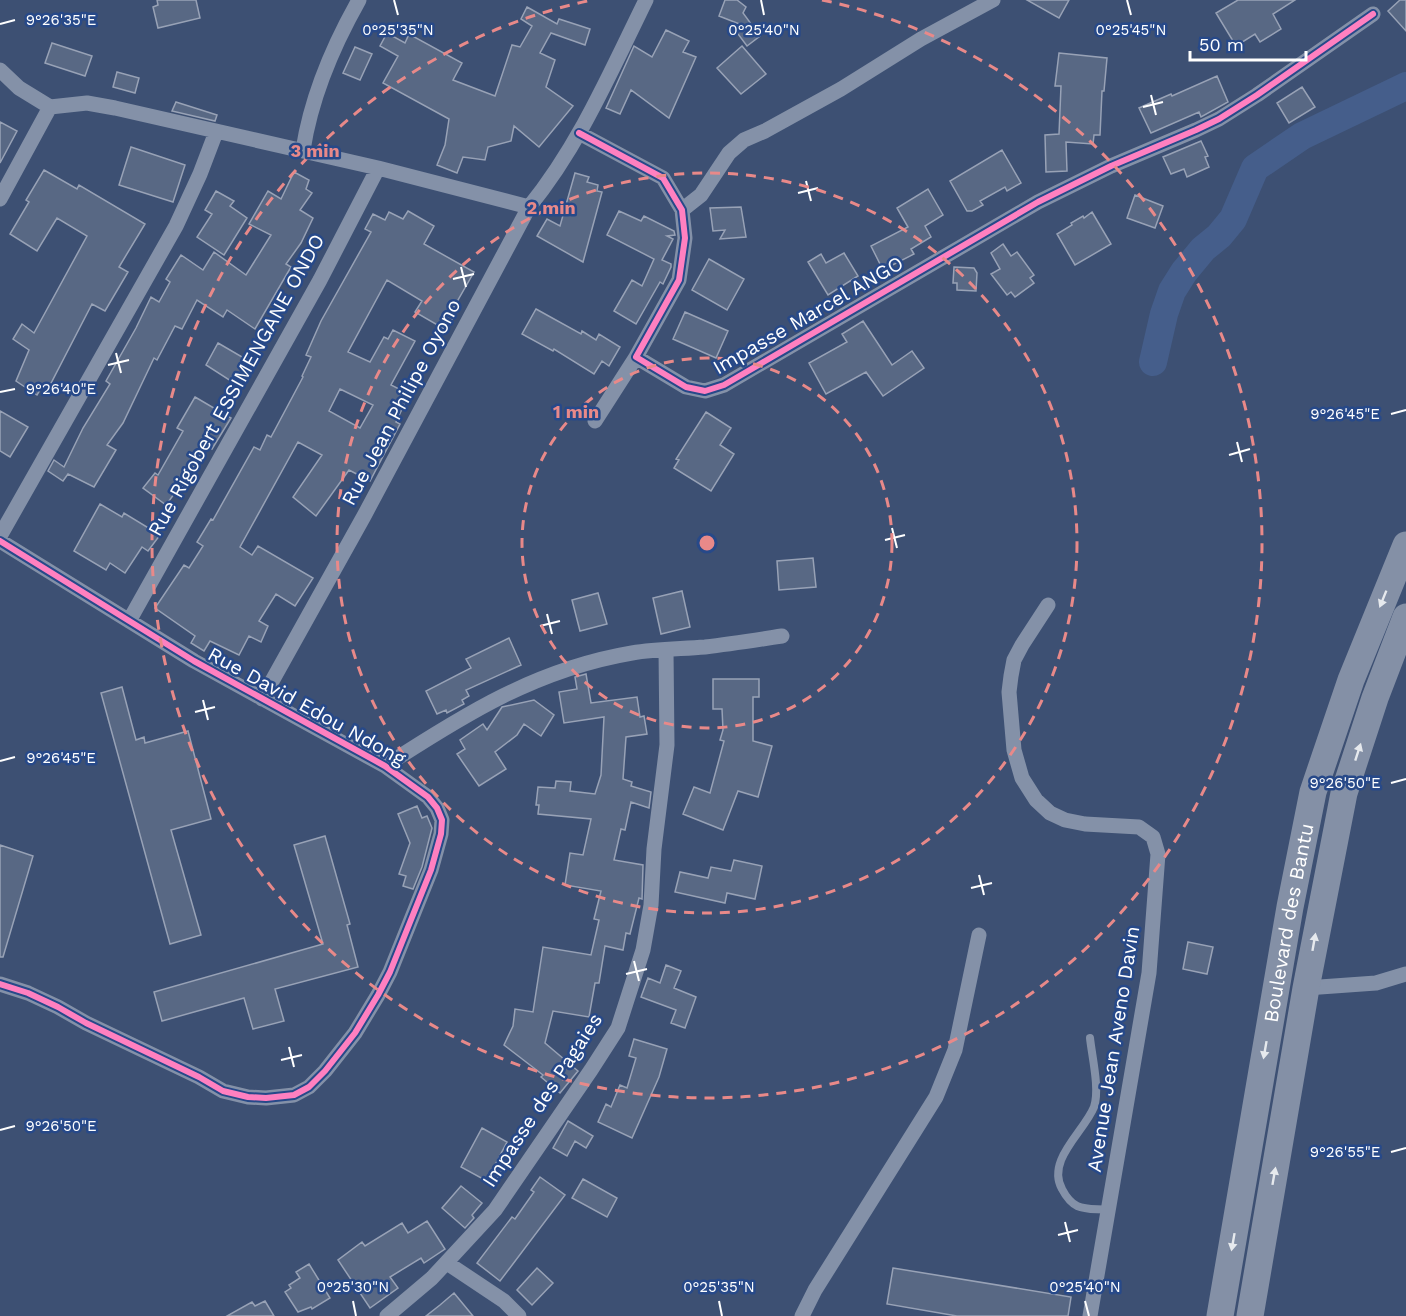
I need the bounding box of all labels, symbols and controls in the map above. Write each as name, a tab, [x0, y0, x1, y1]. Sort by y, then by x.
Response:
text: 9°26'35"E	[26, 11, 96, 29]
text: 0°25'35"N	[362, 21, 434, 39]
text: 0°25'40"N	[728, 21, 800, 39]
text: 0°25'45"N	[1096, 21, 1166, 39]
scale bar	[1190, 24, 1306, 62]
text: 50 m	[1199, 34, 1244, 55]
text: 3 min	[290, 140, 340, 161]
text: 2 min	[526, 197, 576, 218]
street label: Rue Rigobert ESSIMENGANE ONDO	[143, 230, 329, 540]
street label: Impasse Marcel ANGO	[709, 251, 907, 379]
street label: Rue Jean Philipe Oyono	[336, 295, 466, 509]
text: 9°26'40"E	[26, 380, 96, 398]
text: 1 min	[553, 401, 599, 422]
text: 9°26'45"E	[1310, 405, 1380, 423]
centre of rings	[697, 533, 717, 553]
one-way arrow	[1378, 590, 1388, 608]
street label: Rue David Edou Ndong	[204, 642, 410, 771]
one-way arrow	[1353, 743, 1363, 761]
text: 9°26'45"E	[26, 749, 96, 767]
text: 9°26'50"E	[1309, 774, 1381, 792]
street label: Boulevard des Bantu	[1258, 821, 1318, 1024]
street label: Avenue Jean Aveno Davin	[1082, 924, 1144, 1174]
one-way arrow	[1310, 932, 1319, 951]
street label: Impasse des Pagaies	[477, 1009, 607, 1191]
one-way arrow	[1260, 1040, 1269, 1059]
text: 9°26'50"E	[25, 1117, 97, 1135]
text: 9°26'55"E	[1310, 1143, 1380, 1161]
one-way arrow	[1270, 1166, 1279, 1185]
one-way arrow	[1228, 1233, 1237, 1252]
text: 0°25'30"N	[317, 1278, 389, 1296]
text: 0°25'35"N	[683, 1278, 755, 1296]
text: 0°25'40"N	[1049, 1278, 1121, 1296]

